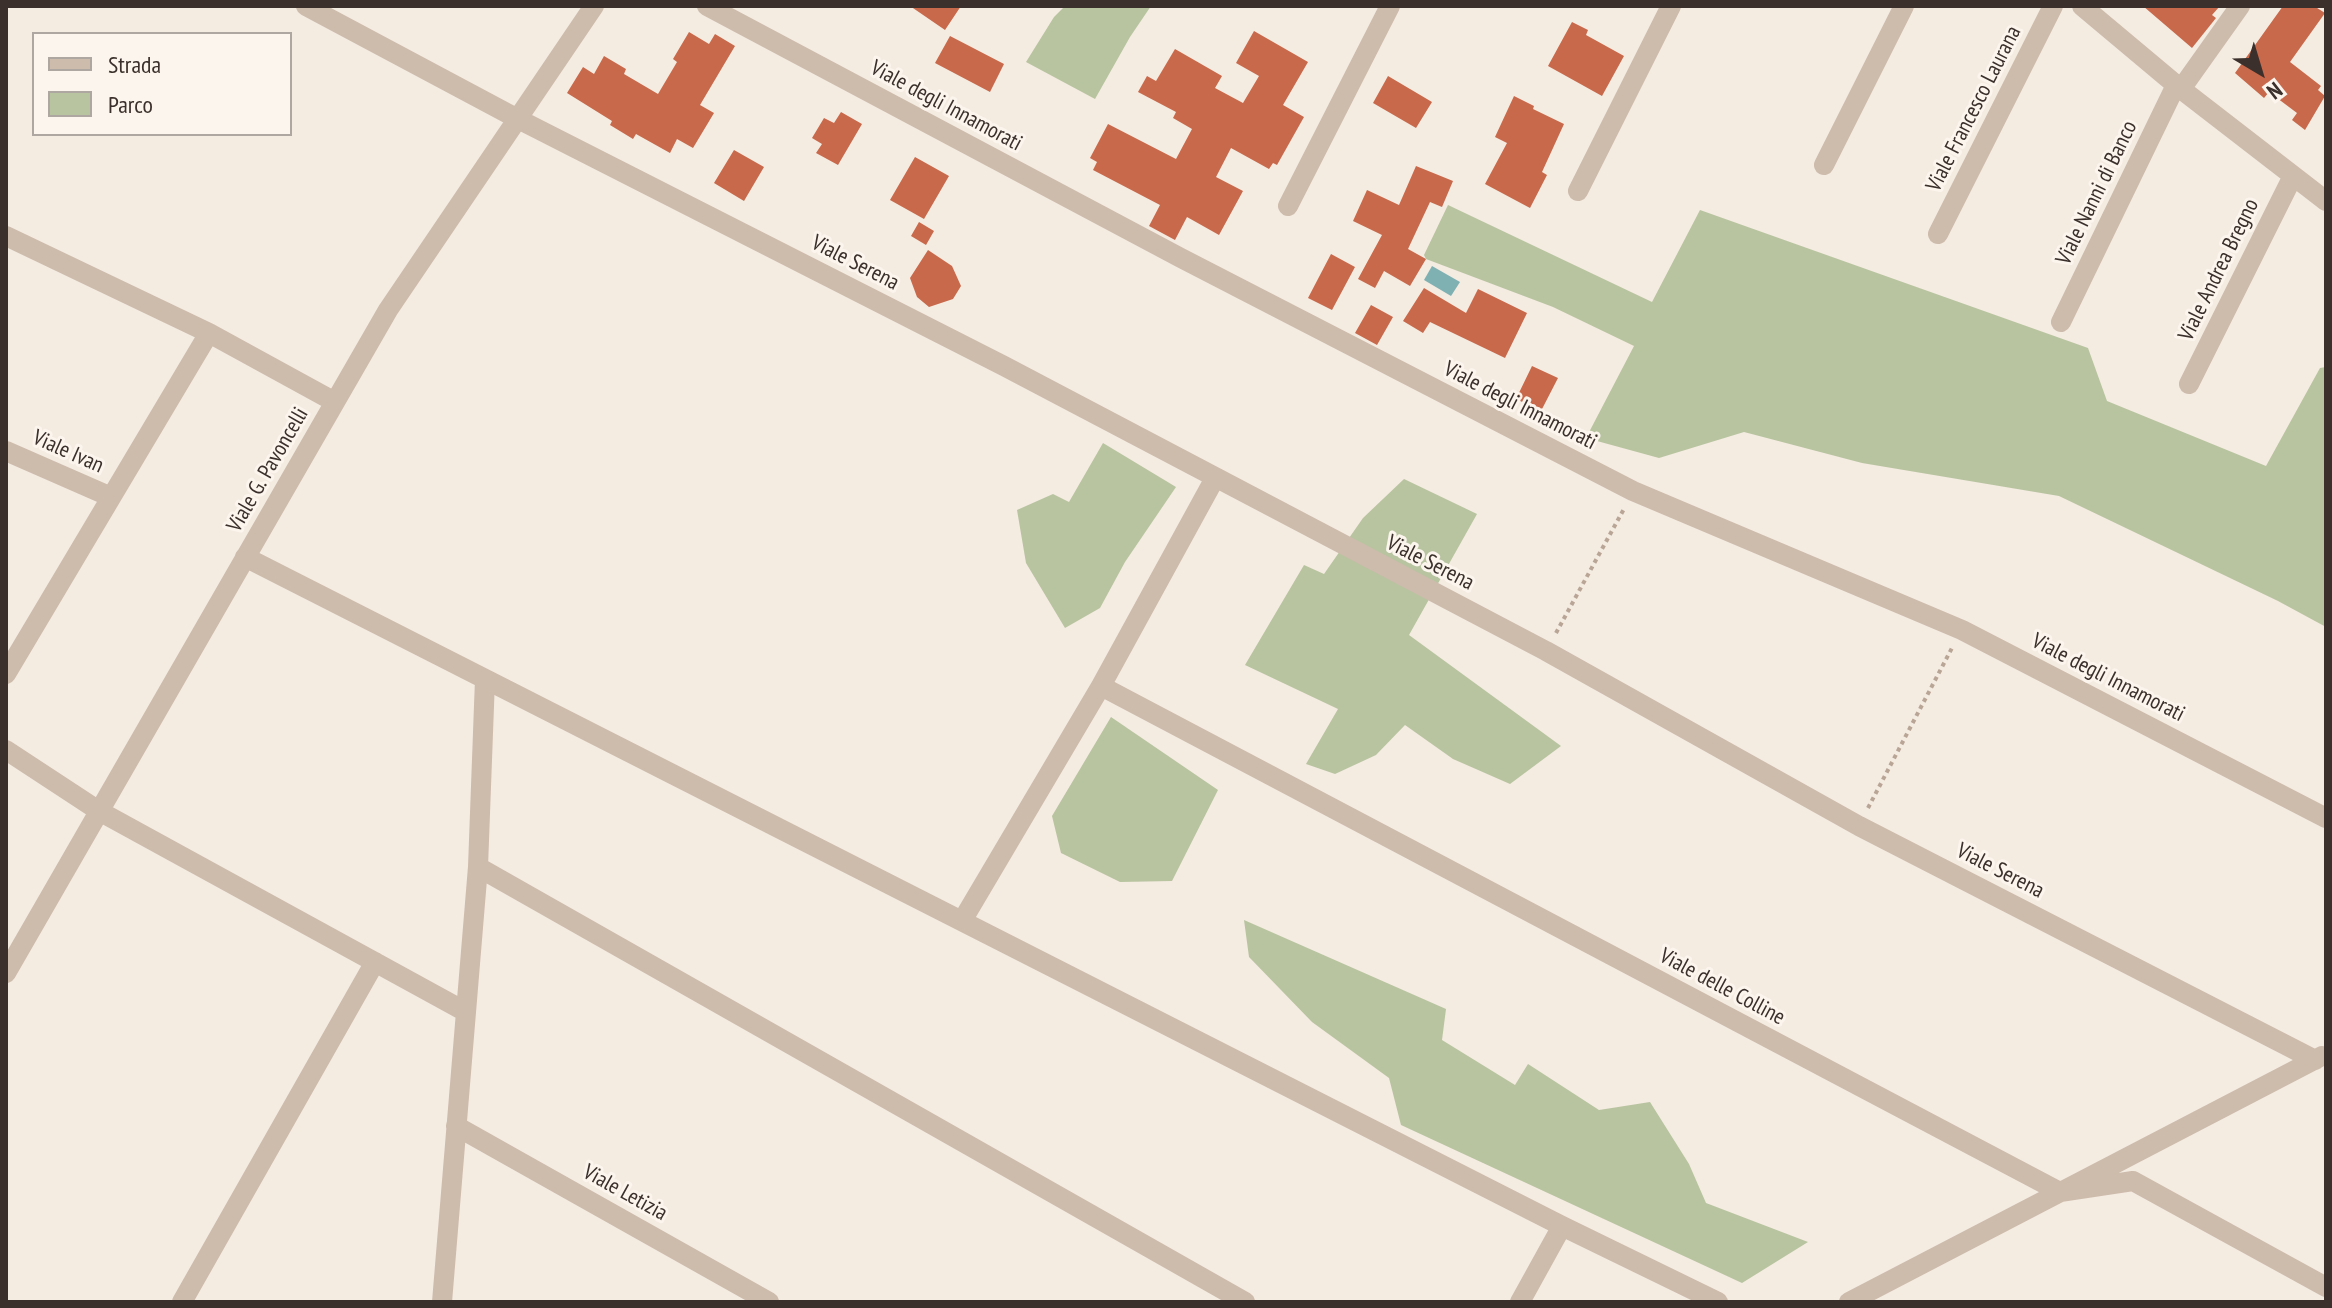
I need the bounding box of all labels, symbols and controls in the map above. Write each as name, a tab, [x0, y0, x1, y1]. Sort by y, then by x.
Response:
street label: Viale Francesco Laurana	[1921, 22, 2027, 196]
legend	[32, 32, 292, 136]
north arrow	[2220, 32, 2300, 112]
text: Strada	[108, 49, 161, 80]
street label: Viale degli Innamorati	[866, 55, 1026, 157]
text: N	[2261, 76, 2288, 106]
text: Parco	[108, 89, 153, 120]
street label: Viale Nanni di Banco	[2051, 117, 2143, 269]
street label: Viale Andrea Bregno	[2173, 195, 2265, 345]
street label: Viale Serena	[807, 230, 903, 296]
street label: Viale degli Innamorati	[1439, 356, 1601, 456]
street label: Viale G. Pavoncelli	[222, 403, 314, 537]
street label: Viale Ivan	[28, 425, 108, 479]
street label: Viale Serena	[1382, 530, 1478, 596]
street label: Viale degli Innamorati	[2027, 628, 2189, 728]
street label: Viale Serena	[1952, 838, 2048, 904]
street label: Viale delle Colline	[1655, 943, 1789, 1031]
street label: Viale Letizia	[578, 1159, 672, 1227]

